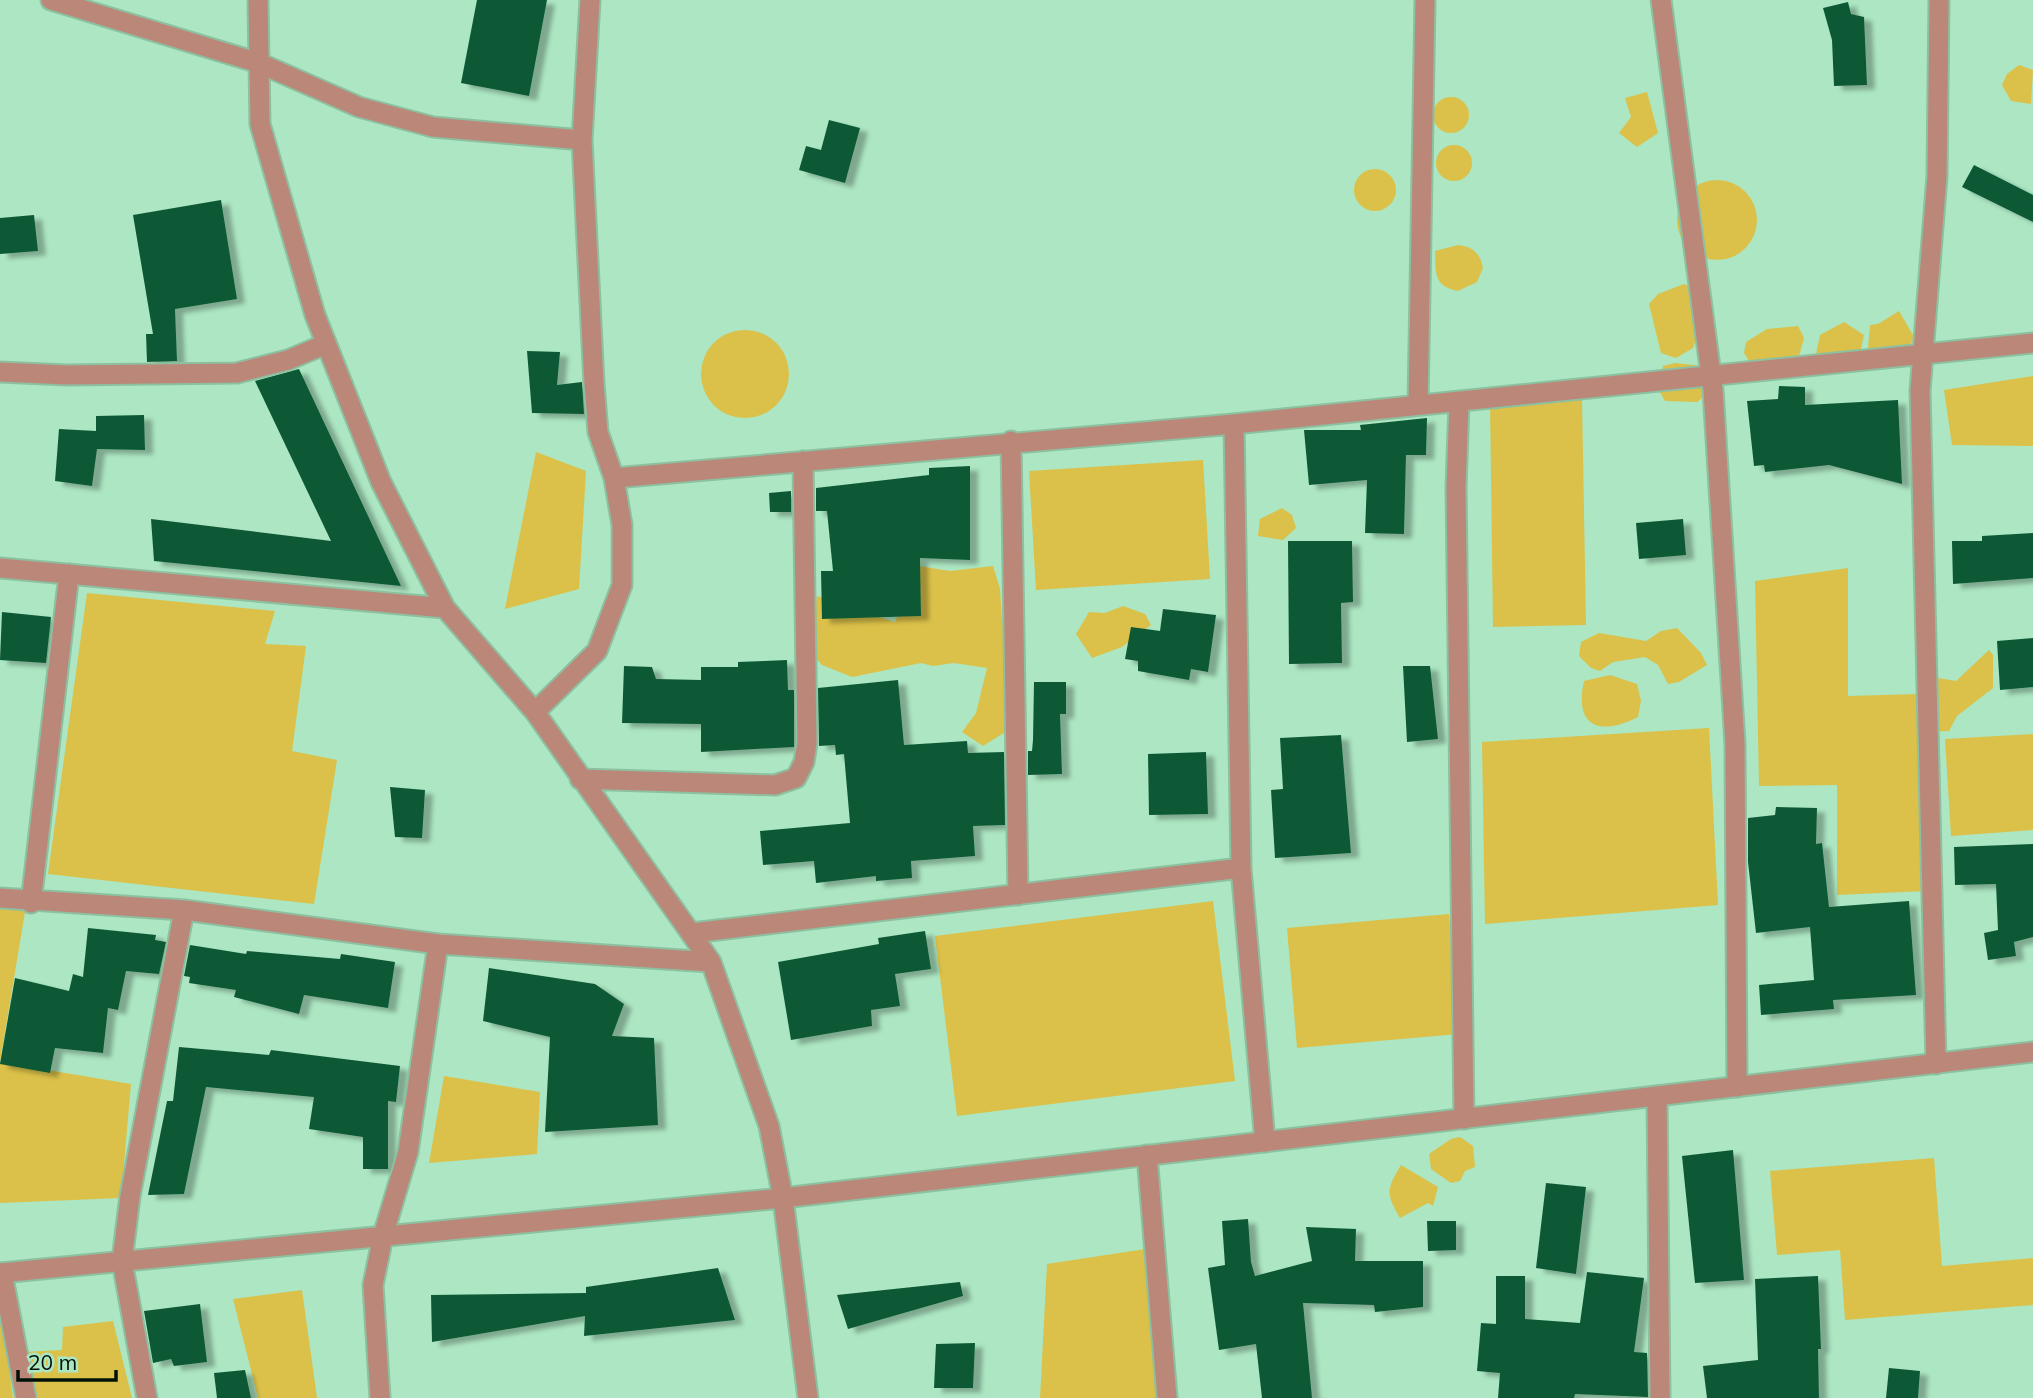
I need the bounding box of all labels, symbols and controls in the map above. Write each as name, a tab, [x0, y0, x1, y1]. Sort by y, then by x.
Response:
scale bar	[18, 1338, 116, 1382]
text: 20 m	[28, 1349, 77, 1375]

